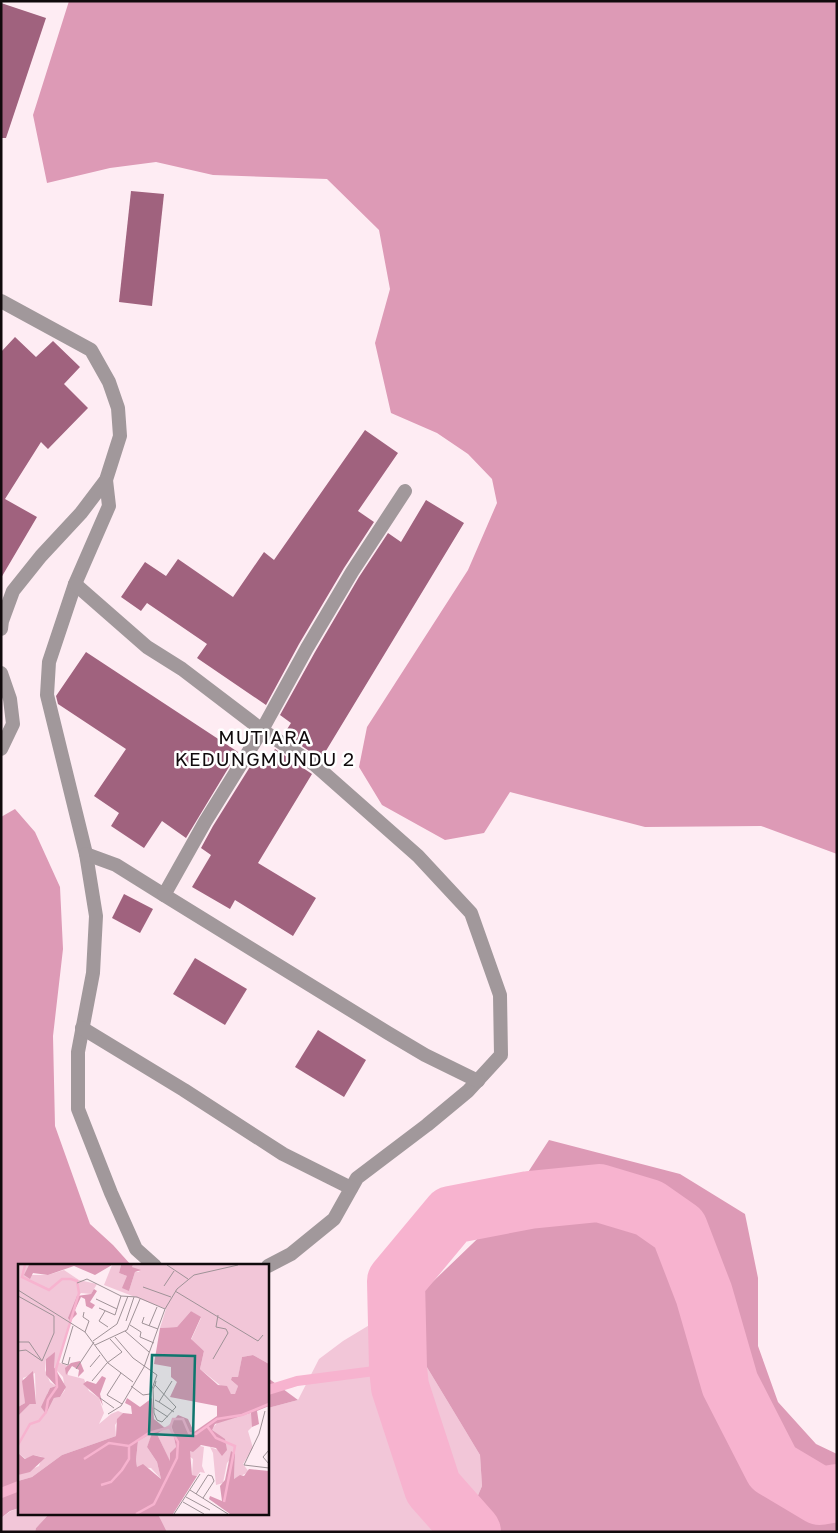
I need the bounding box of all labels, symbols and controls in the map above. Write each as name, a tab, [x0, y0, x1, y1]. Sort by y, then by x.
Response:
district label: MUTIARA KEDUNGMUNDU 2	[175, 725, 355, 770]
inset map	[18, 1264, 269, 1516]

